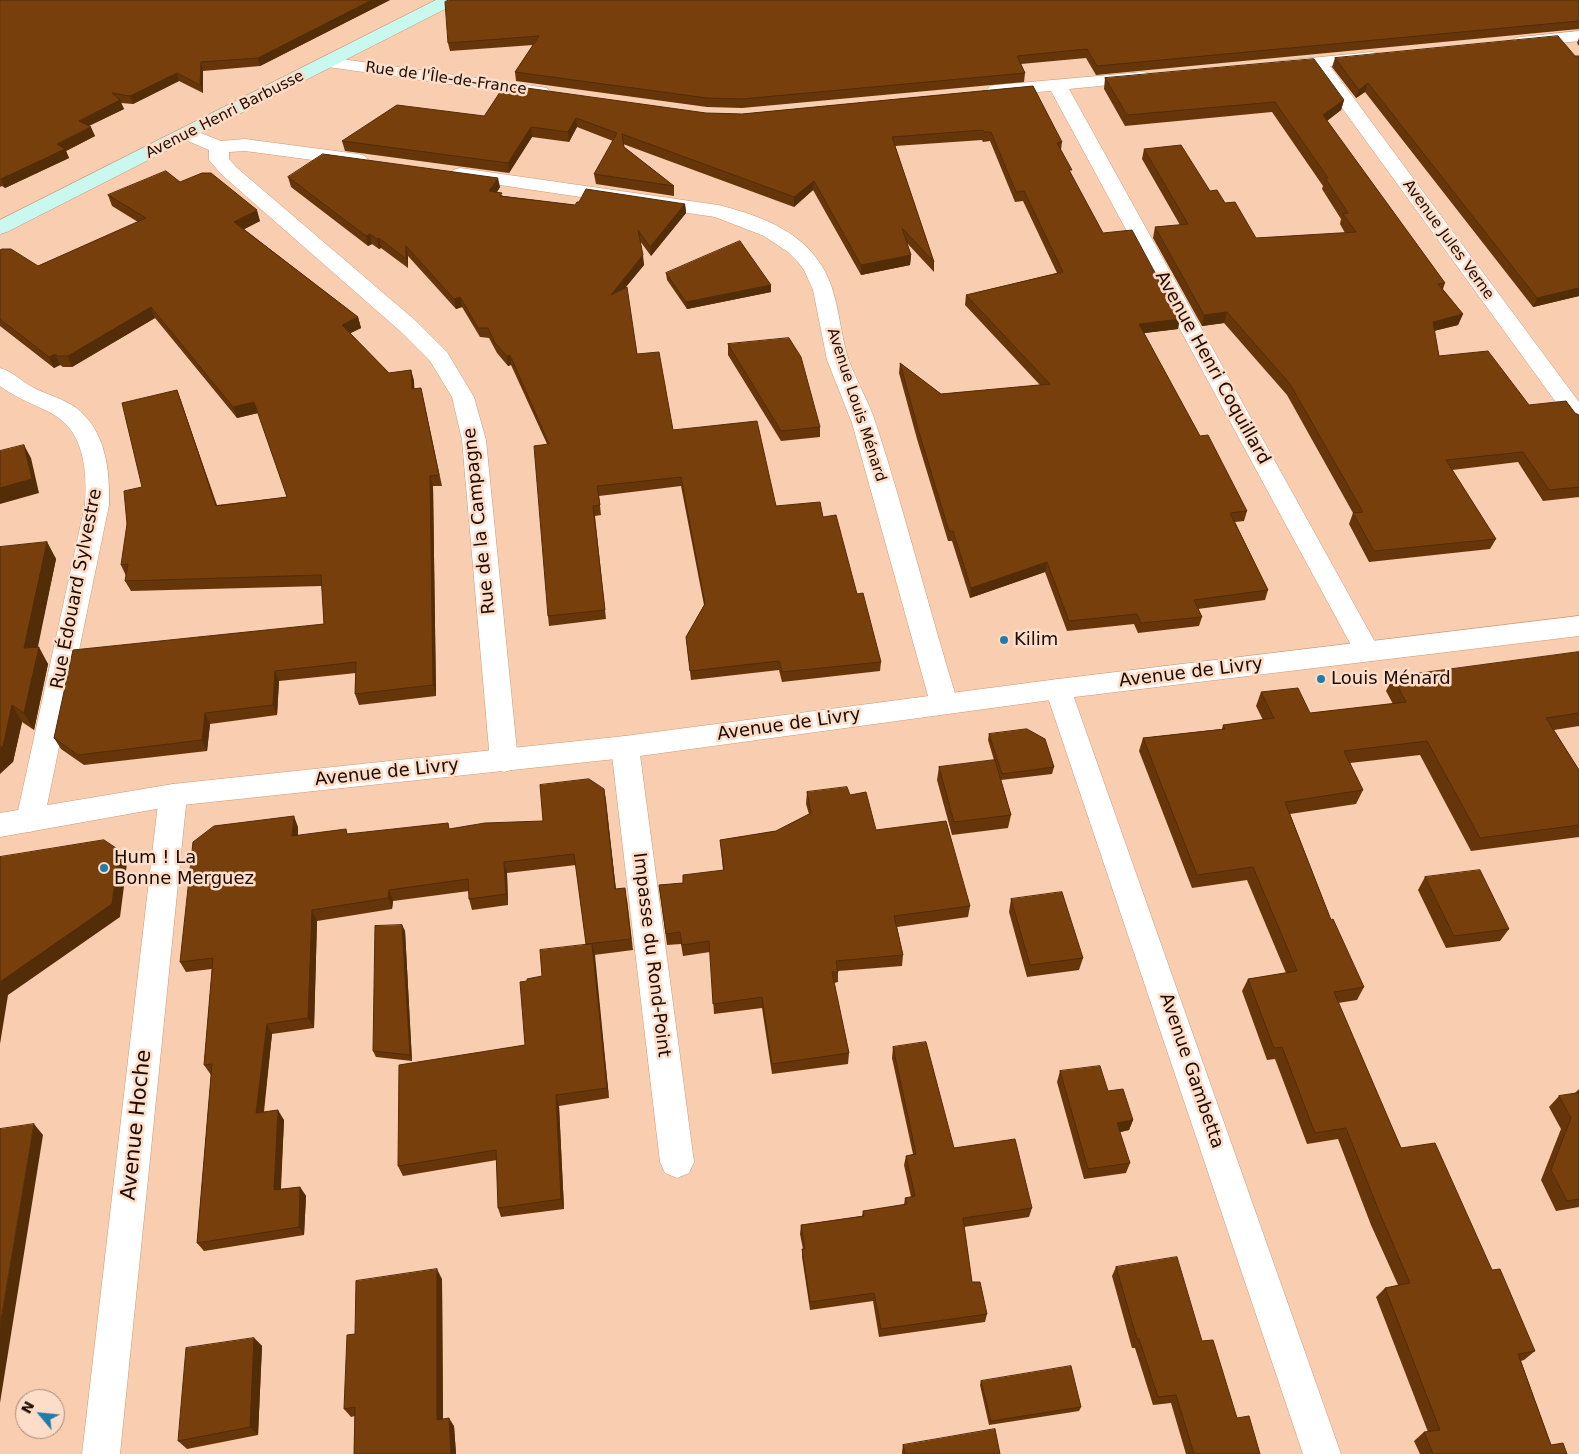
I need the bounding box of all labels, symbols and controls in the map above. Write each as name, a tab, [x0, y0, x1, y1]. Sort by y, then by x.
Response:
street label: Rue de l'Île-de-France	[364, 59, 528, 99]
street label: Avenue Henri Barbusse	[143, 67, 307, 163]
street label: Avenue Jules Verne	[1399, 177, 1497, 303]
street label: Avenue Henri Coquillard	[1150, 268, 1274, 468]
street label: Avenue Louis Ménard	[823, 326, 889, 484]
street label: Rue de la Campagne	[459, 427, 501, 615]
street label: Rue Édouard Sylvestre	[47, 487, 107, 691]
place label: Kilim	[1014, 629, 1058, 651]
marker: Kilim	[998, 634, 1010, 646]
street label: Avenue de Livry	[1118, 653, 1264, 693]
place label: Louis Ménard	[1331, 668, 1451, 690]
marker: Louis Ménard	[1315, 673, 1327, 685]
street label: Avenue de Livry	[716, 704, 862, 746]
street label: Avenue de Livry	[314, 755, 460, 791]
place label: Hum ! La Bonne Merguez	[114, 847, 254, 890]
street label: Impasse du Rond-Point	[628, 851, 674, 1059]
marker: Hum ! La Bonne Merguez	[98, 862, 110, 874]
street label: Avenue Gambetta	[1154, 991, 1228, 1151]
street label: Avenue Hoche	[117, 1049, 157, 1201]
north arrow	[15, 1389, 65, 1439]
text: N	[18, 1398, 37, 1416]

